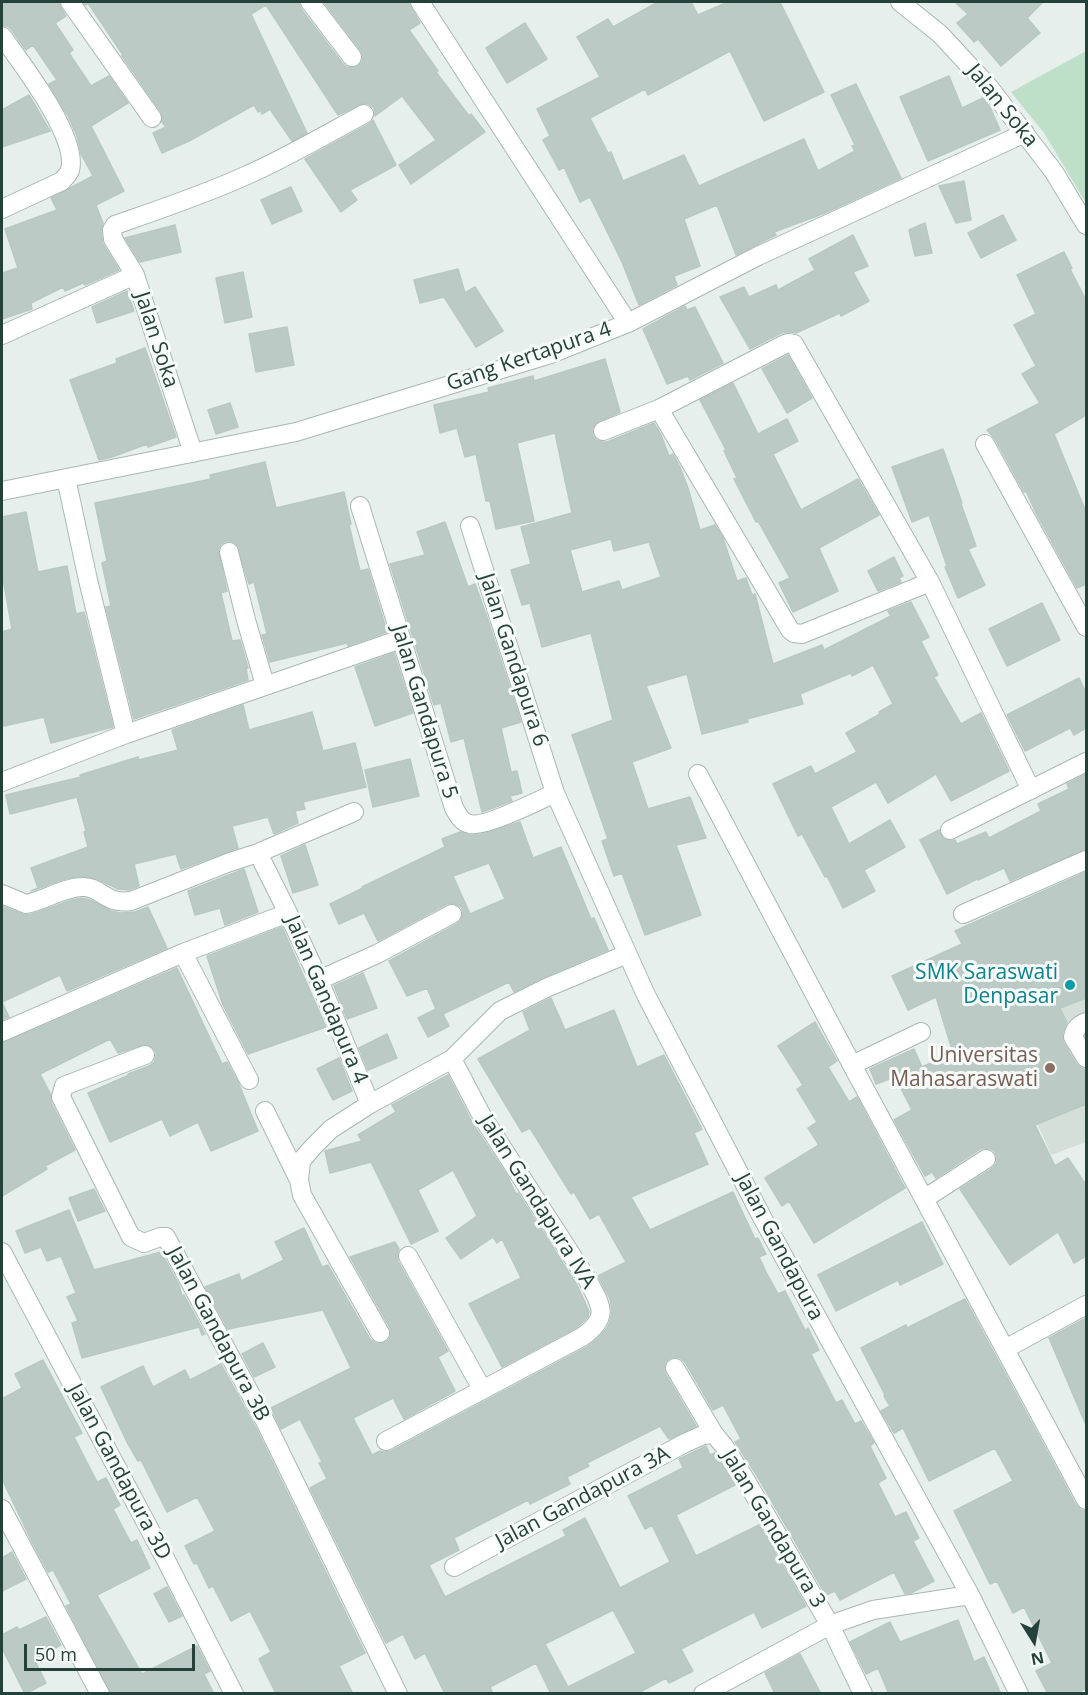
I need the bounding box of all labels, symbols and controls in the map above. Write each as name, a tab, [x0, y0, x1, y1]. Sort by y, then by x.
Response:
street label: Jalan Soka	[961, 59, 1043, 153]
street label: Jalan Soka	[129, 289, 183, 391]
street label: Gang Kertapura 4	[443, 317, 615, 397]
street label: Jalan Gandapura 6	[473, 570, 553, 750]
street label: Jalan Gandapura 5	[386, 622, 462, 802]
street label: Jalan Gandapura 4	[279, 912, 373, 1088]
place label: SMK Saraswati Denpasar	[915, 960, 1058, 1010]
marker: SMK Saraswati Denpasar	[1063, 978, 1077, 992]
place label: Universitas Mahasaraswati	[890, 1043, 1038, 1093]
marker: Universitas Mahasaraswati	[1043, 1061, 1057, 1075]
street label: Jalan Gandapura IVA	[473, 1110, 601, 1294]
street label: Jalan Gandapura	[730, 1169, 828, 1325]
street label: Jalan Gandapura 3B	[161, 1242, 275, 1426]
street label: Jalan Gandapura 3D	[62, 1380, 176, 1564]
street label: Jalan Gandapura 3A	[492, 1441, 674, 1555]
street label: Jalan Gandapura 3	[716, 1445, 830, 1613]
north arrow	[1004, 1611, 1064, 1671]
scale bar	[27, 1632, 198, 1670]
text: 50 m	[35, 1642, 77, 1666]
text: N	[1029, 1647, 1046, 1671]

